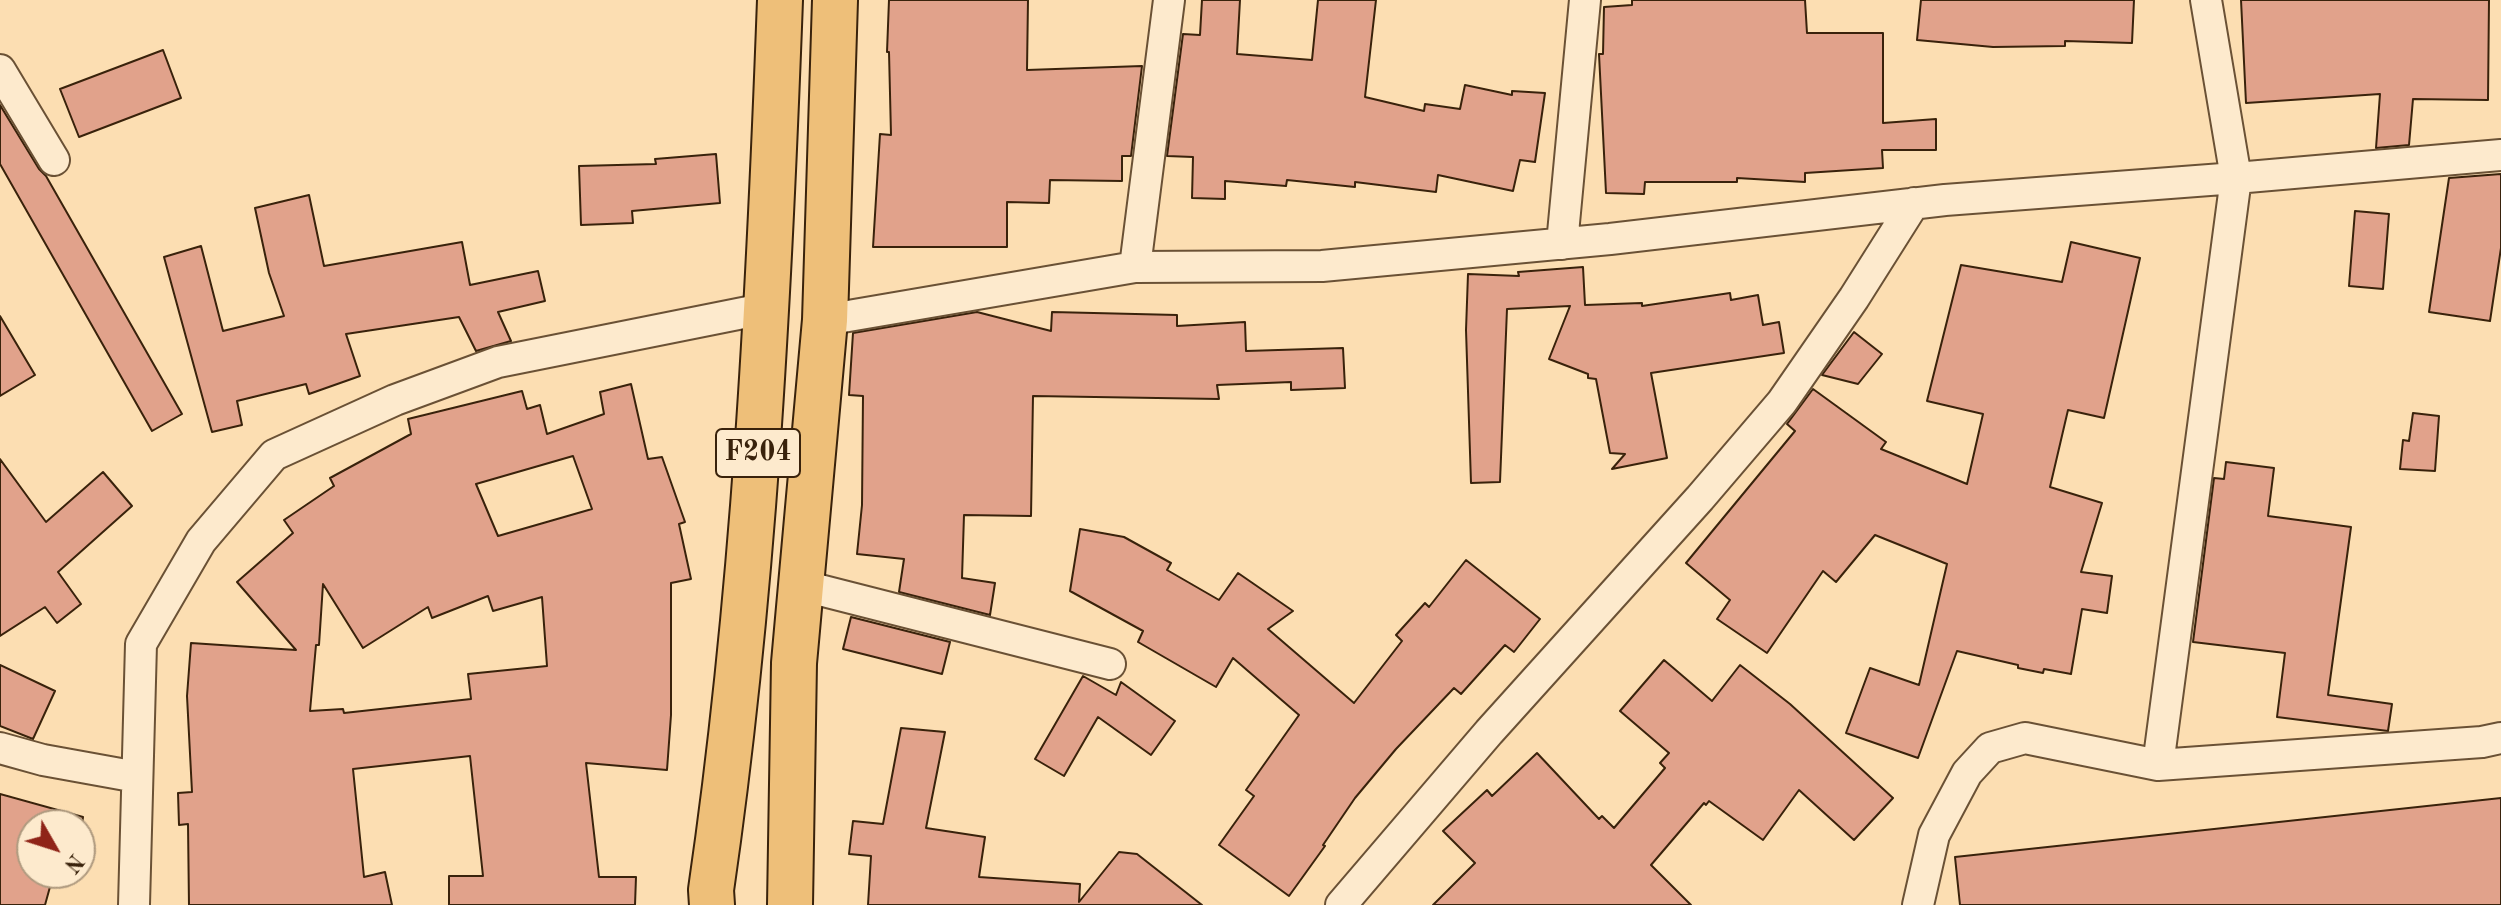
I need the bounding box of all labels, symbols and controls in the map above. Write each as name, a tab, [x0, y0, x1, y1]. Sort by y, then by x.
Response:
road number: F204	[716, 429, 800, 477]
north arrow	[16, 809, 96, 889]
text: N	[59, 849, 87, 876]

